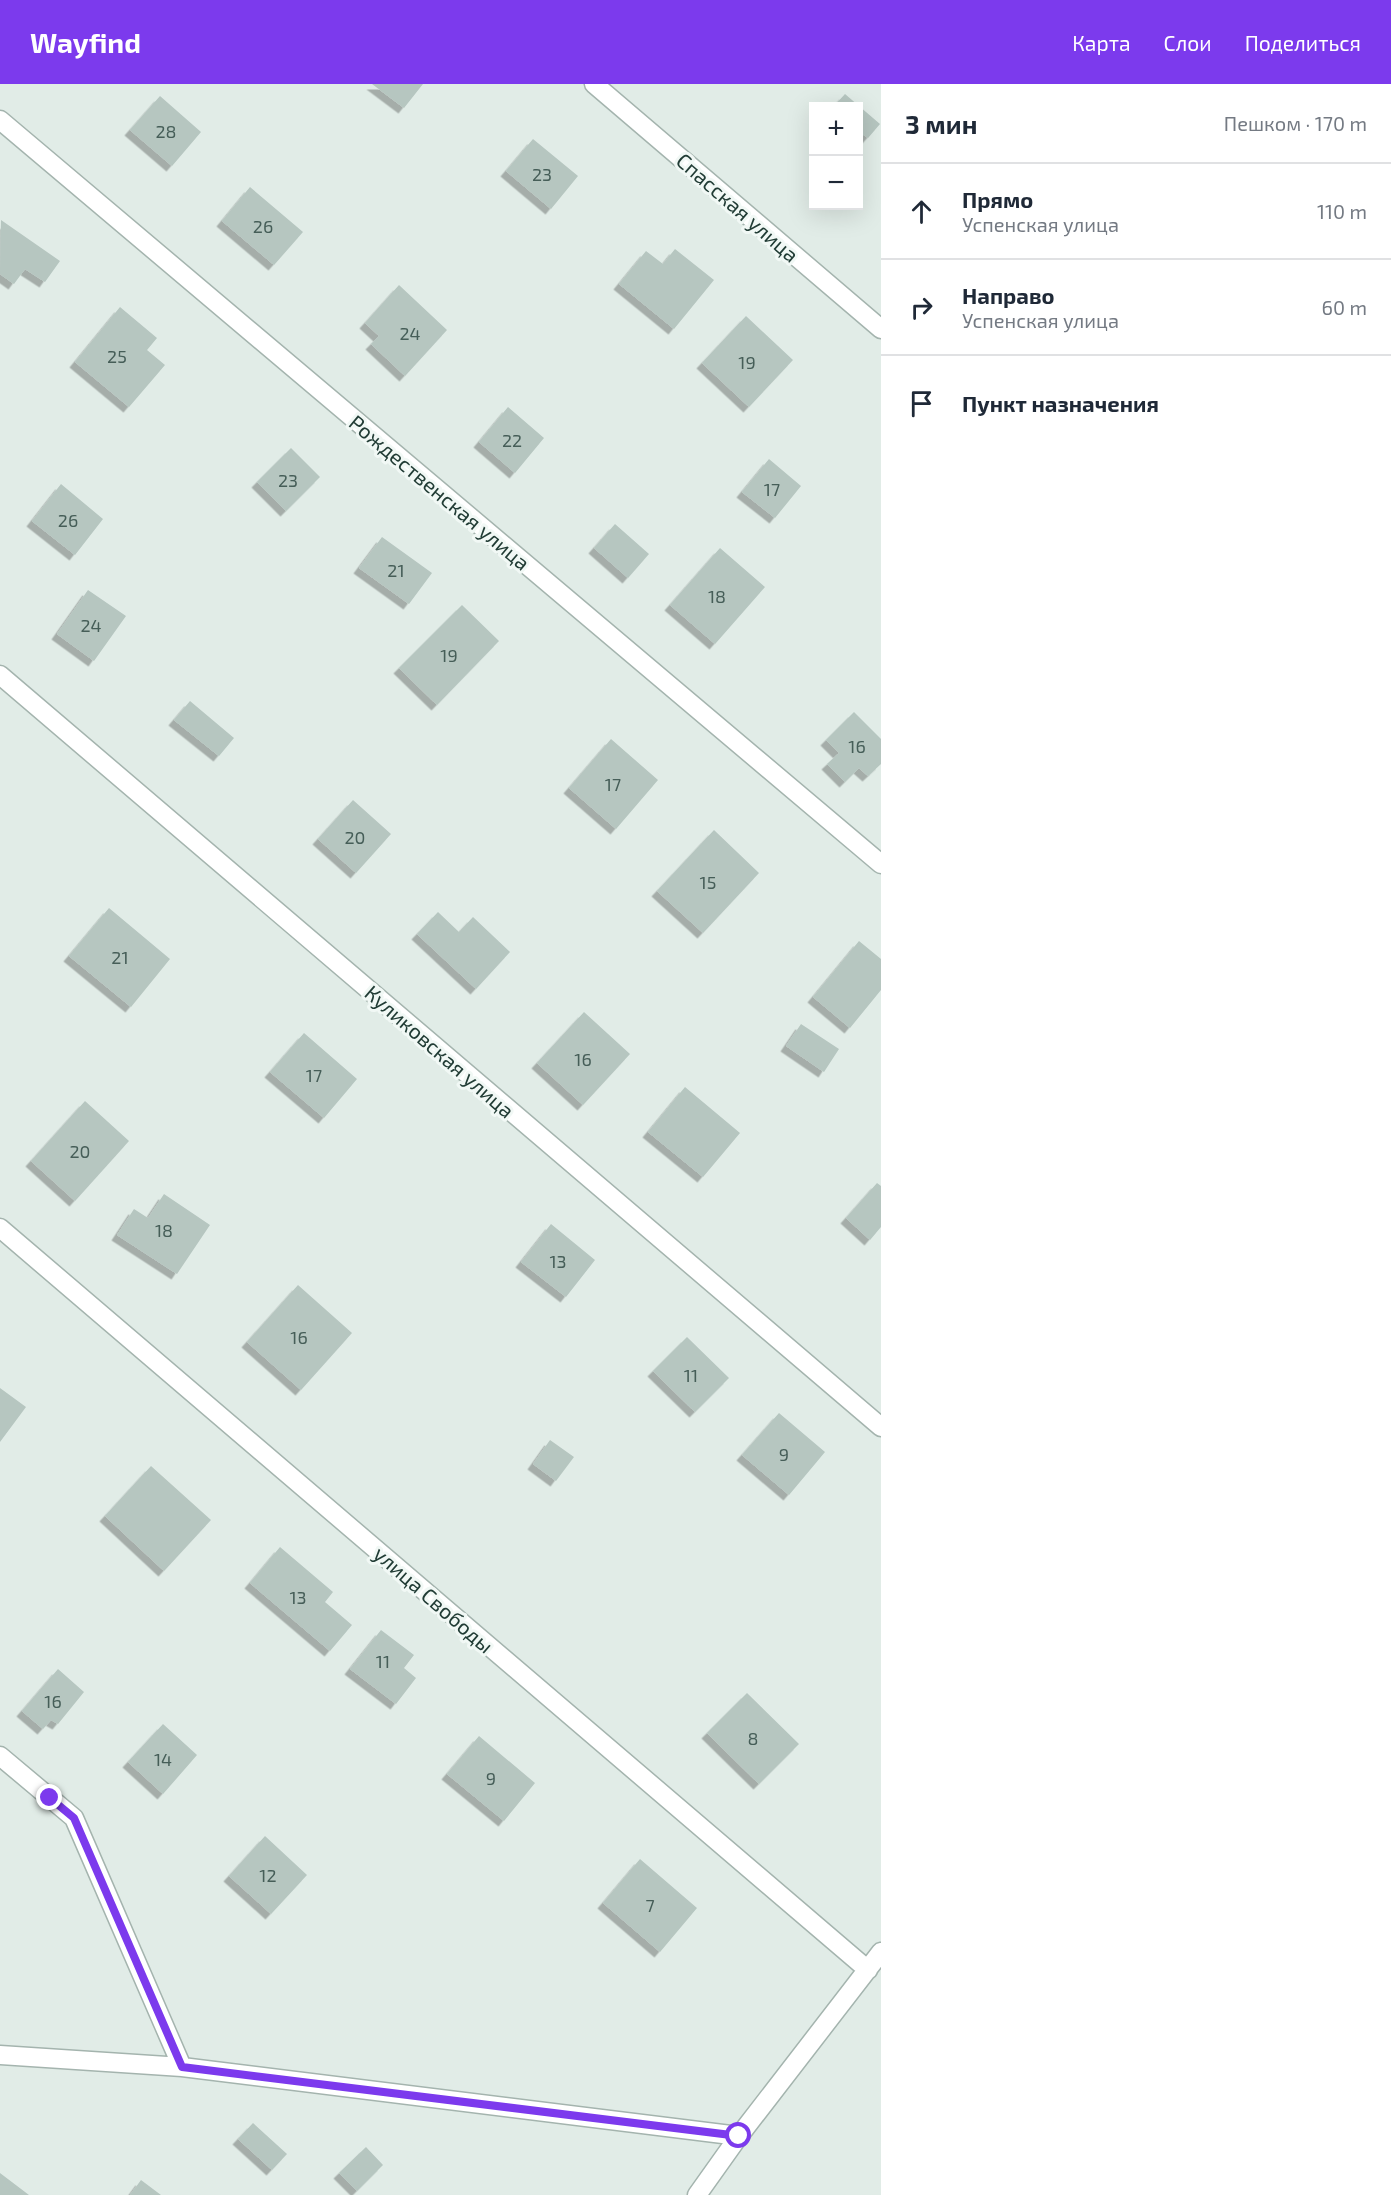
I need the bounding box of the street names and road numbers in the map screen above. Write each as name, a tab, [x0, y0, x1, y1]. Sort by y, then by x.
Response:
street label: Спасская улица	[671, 147, 804, 268]
street label: Рождественская улица	[344, 409, 535, 576]
street label: Куликовская улица	[360, 979, 520, 1123]
street label: улица Свободы	[368, 1540, 499, 1658]

